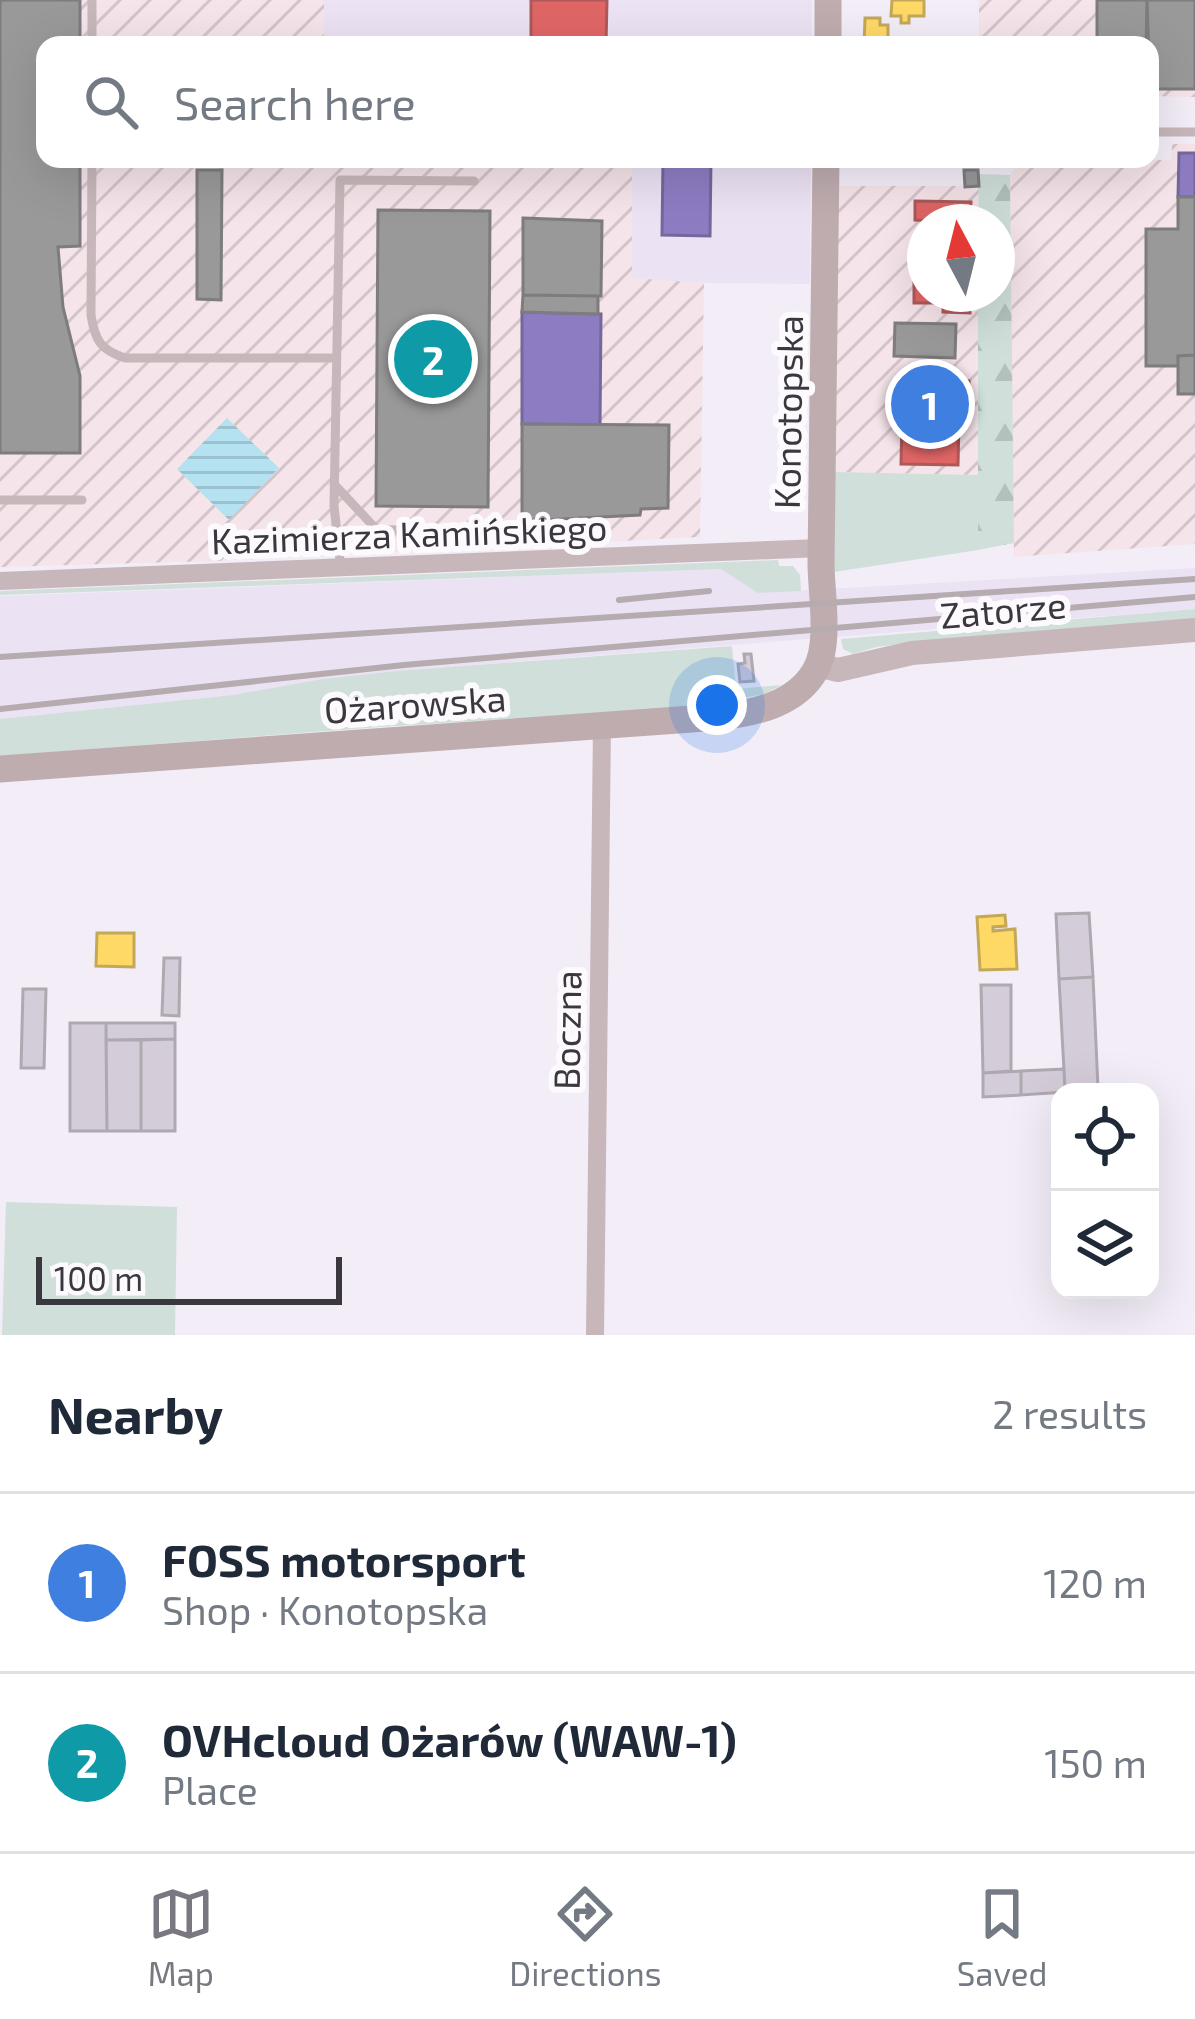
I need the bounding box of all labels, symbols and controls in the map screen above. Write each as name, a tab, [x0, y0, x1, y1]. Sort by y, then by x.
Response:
search box	[36, 36, 1159, 168]
icon: search	[78, 69, 144, 135]
text: Search here	[174, 75, 416, 129]
north arrow	[907, 204, 1015, 312]
pin: 2	[394, 314, 472, 404]
street label: Konotopska	[764, 315, 810, 509]
pin: 1	[891, 359, 969, 449]
street label: Kazimierza Kamińskiego	[210, 505, 608, 561]
street label: Zatorze	[938, 582, 1068, 636]
street label: Ożarowska	[322, 675, 508, 731]
your location	[687, 675, 747, 735]
street label: Boczna	[543, 970, 589, 1090]
map controls	[1051, 1083, 1159, 1299]
button: locate	[1051, 1083, 1159, 1191]
button: layers	[1051, 1191, 1159, 1299]
scale bar	[36, 1251, 342, 1304]
text: 100 m	[54, 1258, 143, 1298]
text: Nearby	[48, 1383, 223, 1444]
text: 2 results	[992, 1390, 1147, 1437]
text: FOSS motorsport	[162, 1532, 526, 1586]
text: 1	[79, 1559, 95, 1606]
text: 120 m	[1043, 1559, 1147, 1606]
text: Shop · Konotopska	[162, 1586, 488, 1633]
text: OVHcloud Ożarów (WAW-1)	[162, 1712, 737, 1766]
text: 2	[76, 1739, 98, 1786]
text: 150 m	[1044, 1739, 1147, 1786]
text: Place	[162, 1766, 258, 1813]
tab: Map	[148, 1881, 214, 1993]
tab: Directions	[509, 1881, 661, 1993]
tab: Saved	[957, 1881, 1047, 1993]

